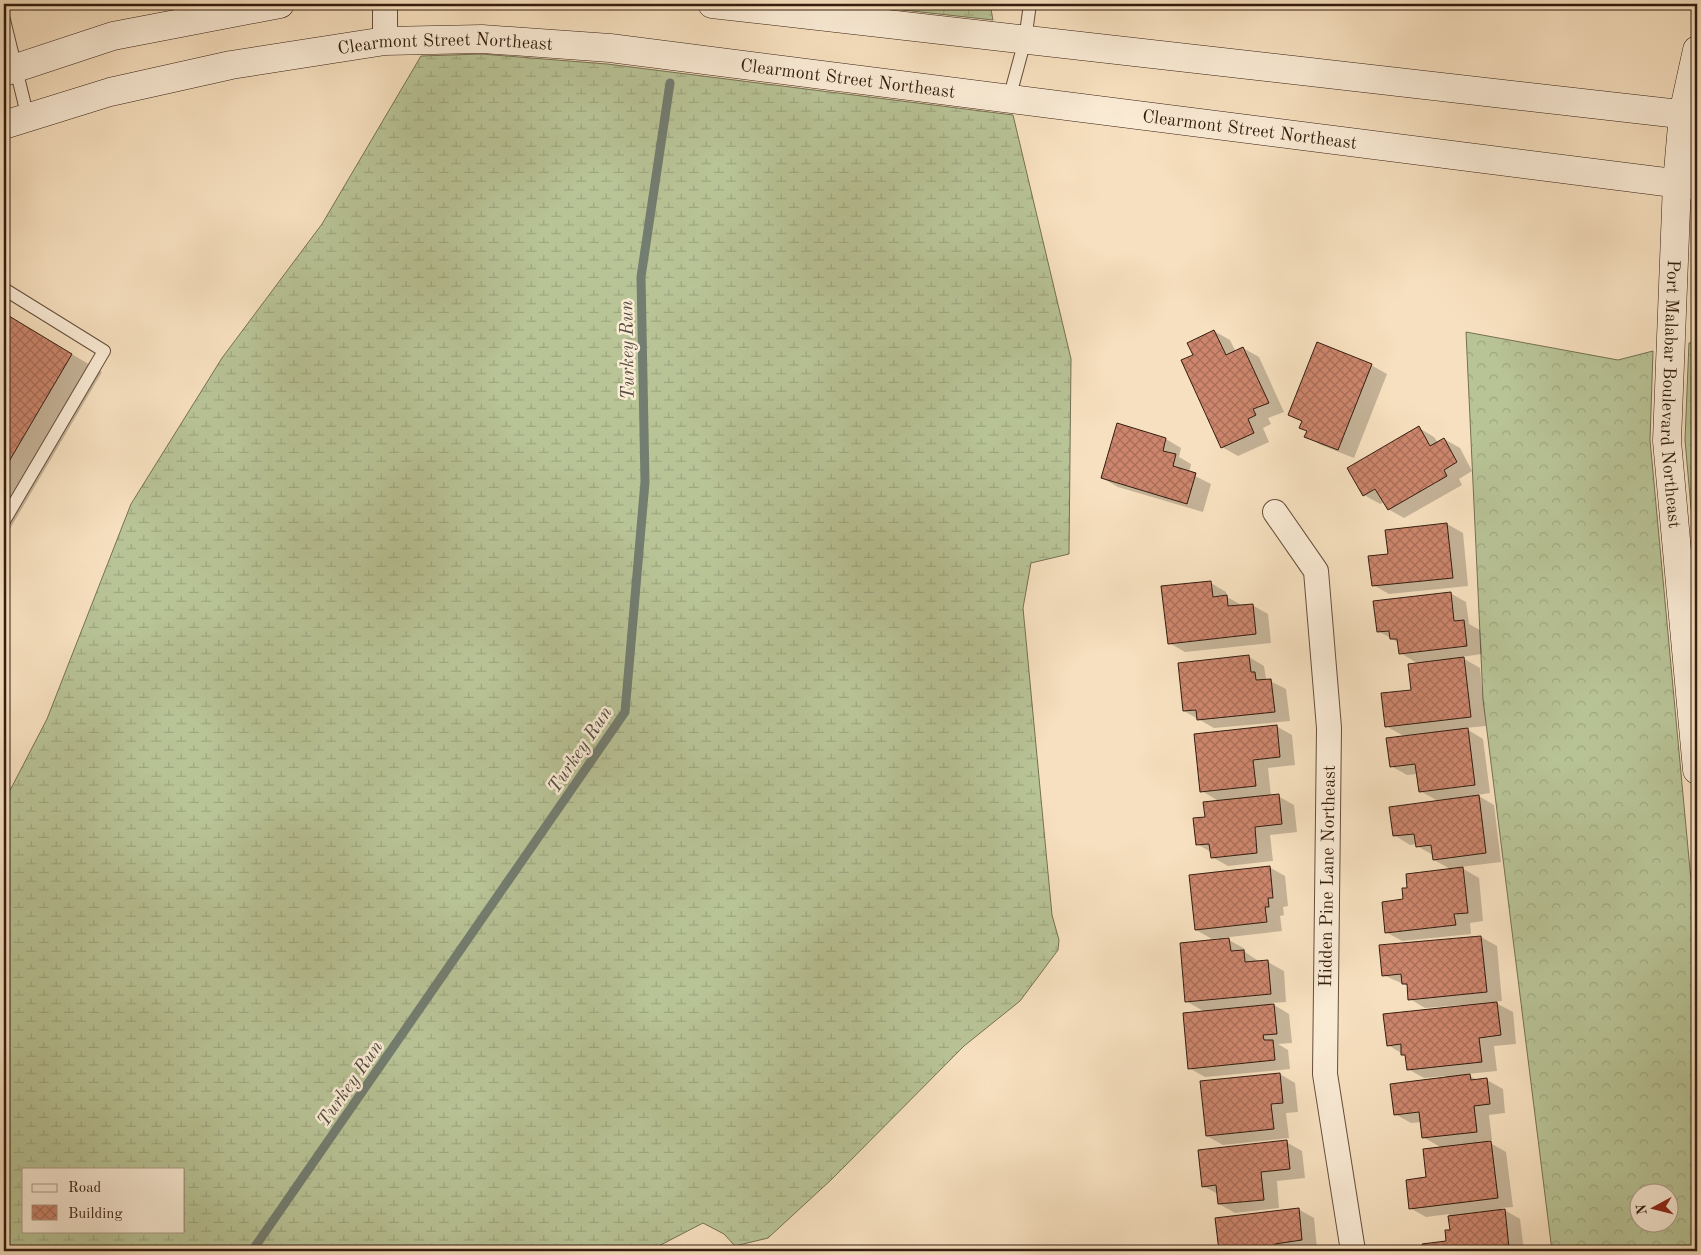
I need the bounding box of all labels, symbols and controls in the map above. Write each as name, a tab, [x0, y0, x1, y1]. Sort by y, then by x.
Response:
street label: Clearmont Street Northeast	[336, 31, 554, 58]
street label: Clearmont Street Northeast	[739, 57, 956, 102]
street label: Clearmont Street Northeast	[1141, 108, 1358, 153]
street label: Port Malabar Boulevard Northeast	[1657, 259, 1683, 529]
water label: Turkey Run	[618, 300, 639, 400]
water label: Turkey Run	[545, 704, 617, 797]
street label: Hidden Pine Lane Northeast	[1317, 765, 1339, 987]
water label: Turkey Run	[315, 1038, 387, 1131]
legend	[22, 1168, 185, 1232]
text: Road	[68, 1181, 102, 1196]
north arrow	[1628, 1182, 1678, 1232]
text: N	[1634, 1203, 1650, 1216]
text: Building	[68, 1207, 123, 1222]

